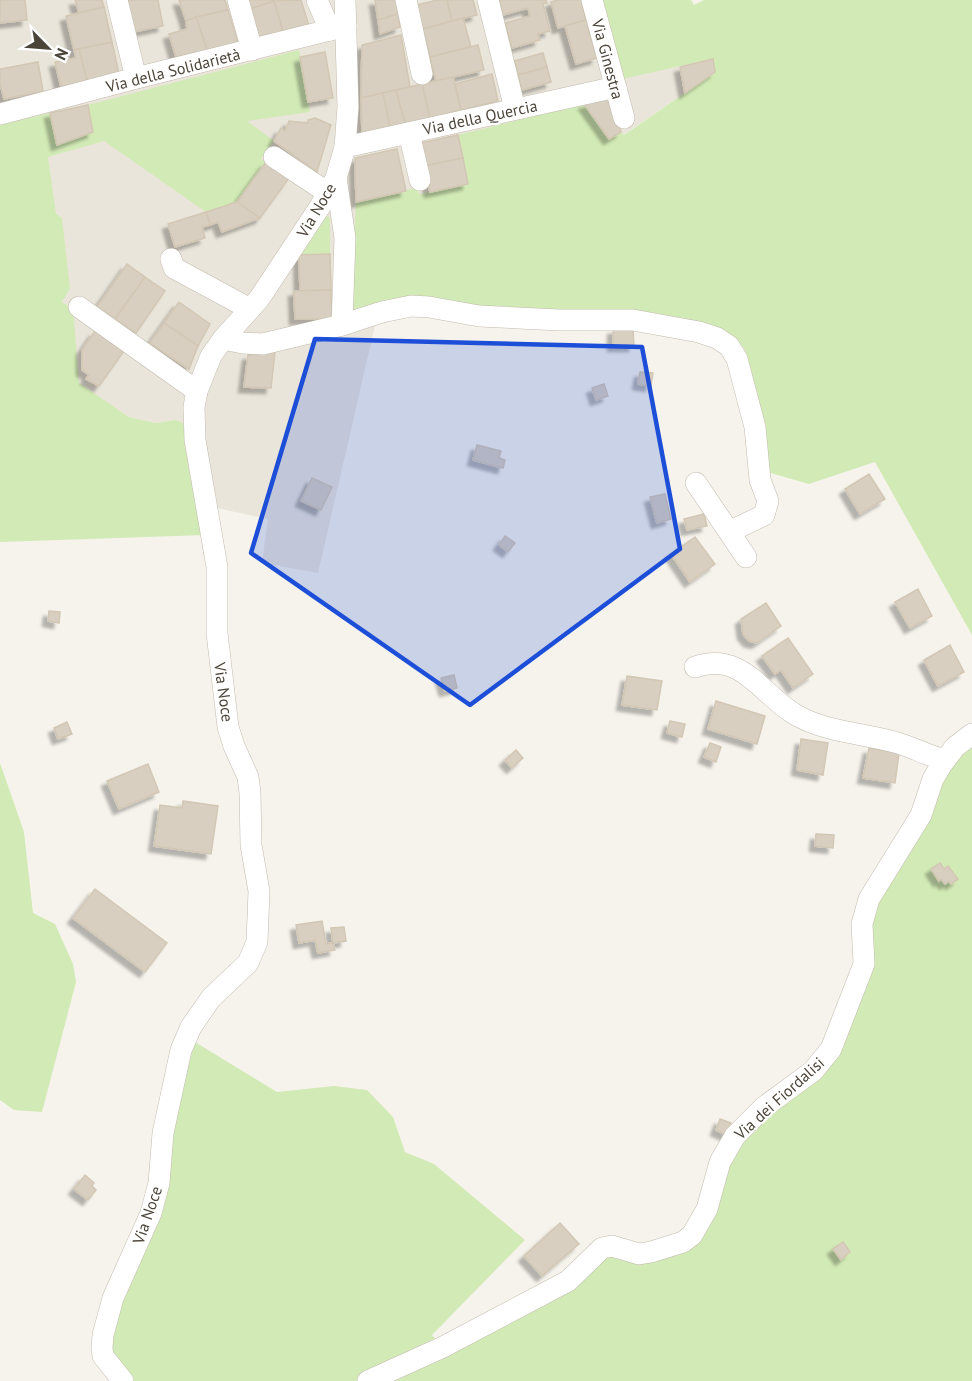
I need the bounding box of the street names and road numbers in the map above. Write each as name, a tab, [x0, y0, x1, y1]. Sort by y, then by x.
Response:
street label: Via Ginestra	[587, 16, 628, 101]
street label: Via della Solidarietà	[103, 44, 242, 97]
street label: Via della Quercia	[420, 95, 539, 139]
street label: Via Noce	[291, 179, 340, 242]
street label: Via Noce	[210, 660, 238, 723]
street label: Via dei Fiordalisi	[729, 1052, 828, 1144]
street label: Via Noce	[127, 1183, 166, 1248]

